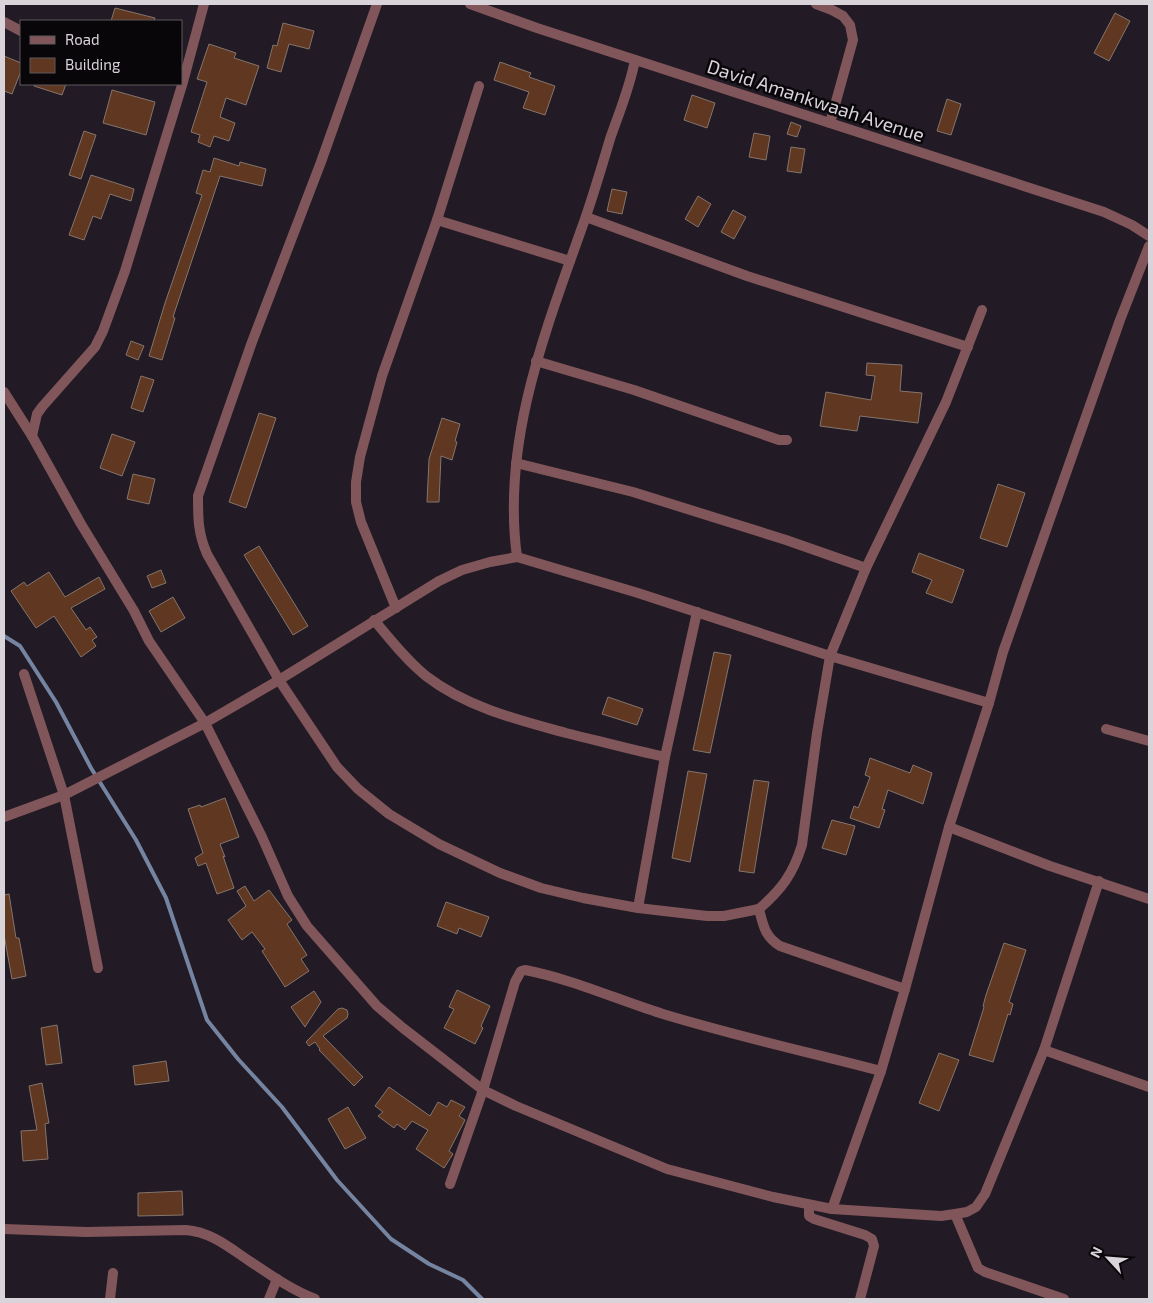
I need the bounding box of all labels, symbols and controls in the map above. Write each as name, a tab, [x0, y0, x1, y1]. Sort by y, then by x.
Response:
legend	[20, 20, 182, 85]
text: Road	[65, 30, 100, 48]
street label: David Amankwaah Avenue	[704, 54, 928, 146]
text: Building	[65, 55, 121, 73]
north arrow	[1083, 1233, 1133, 1283]
text: N	[1086, 1244, 1106, 1260]

